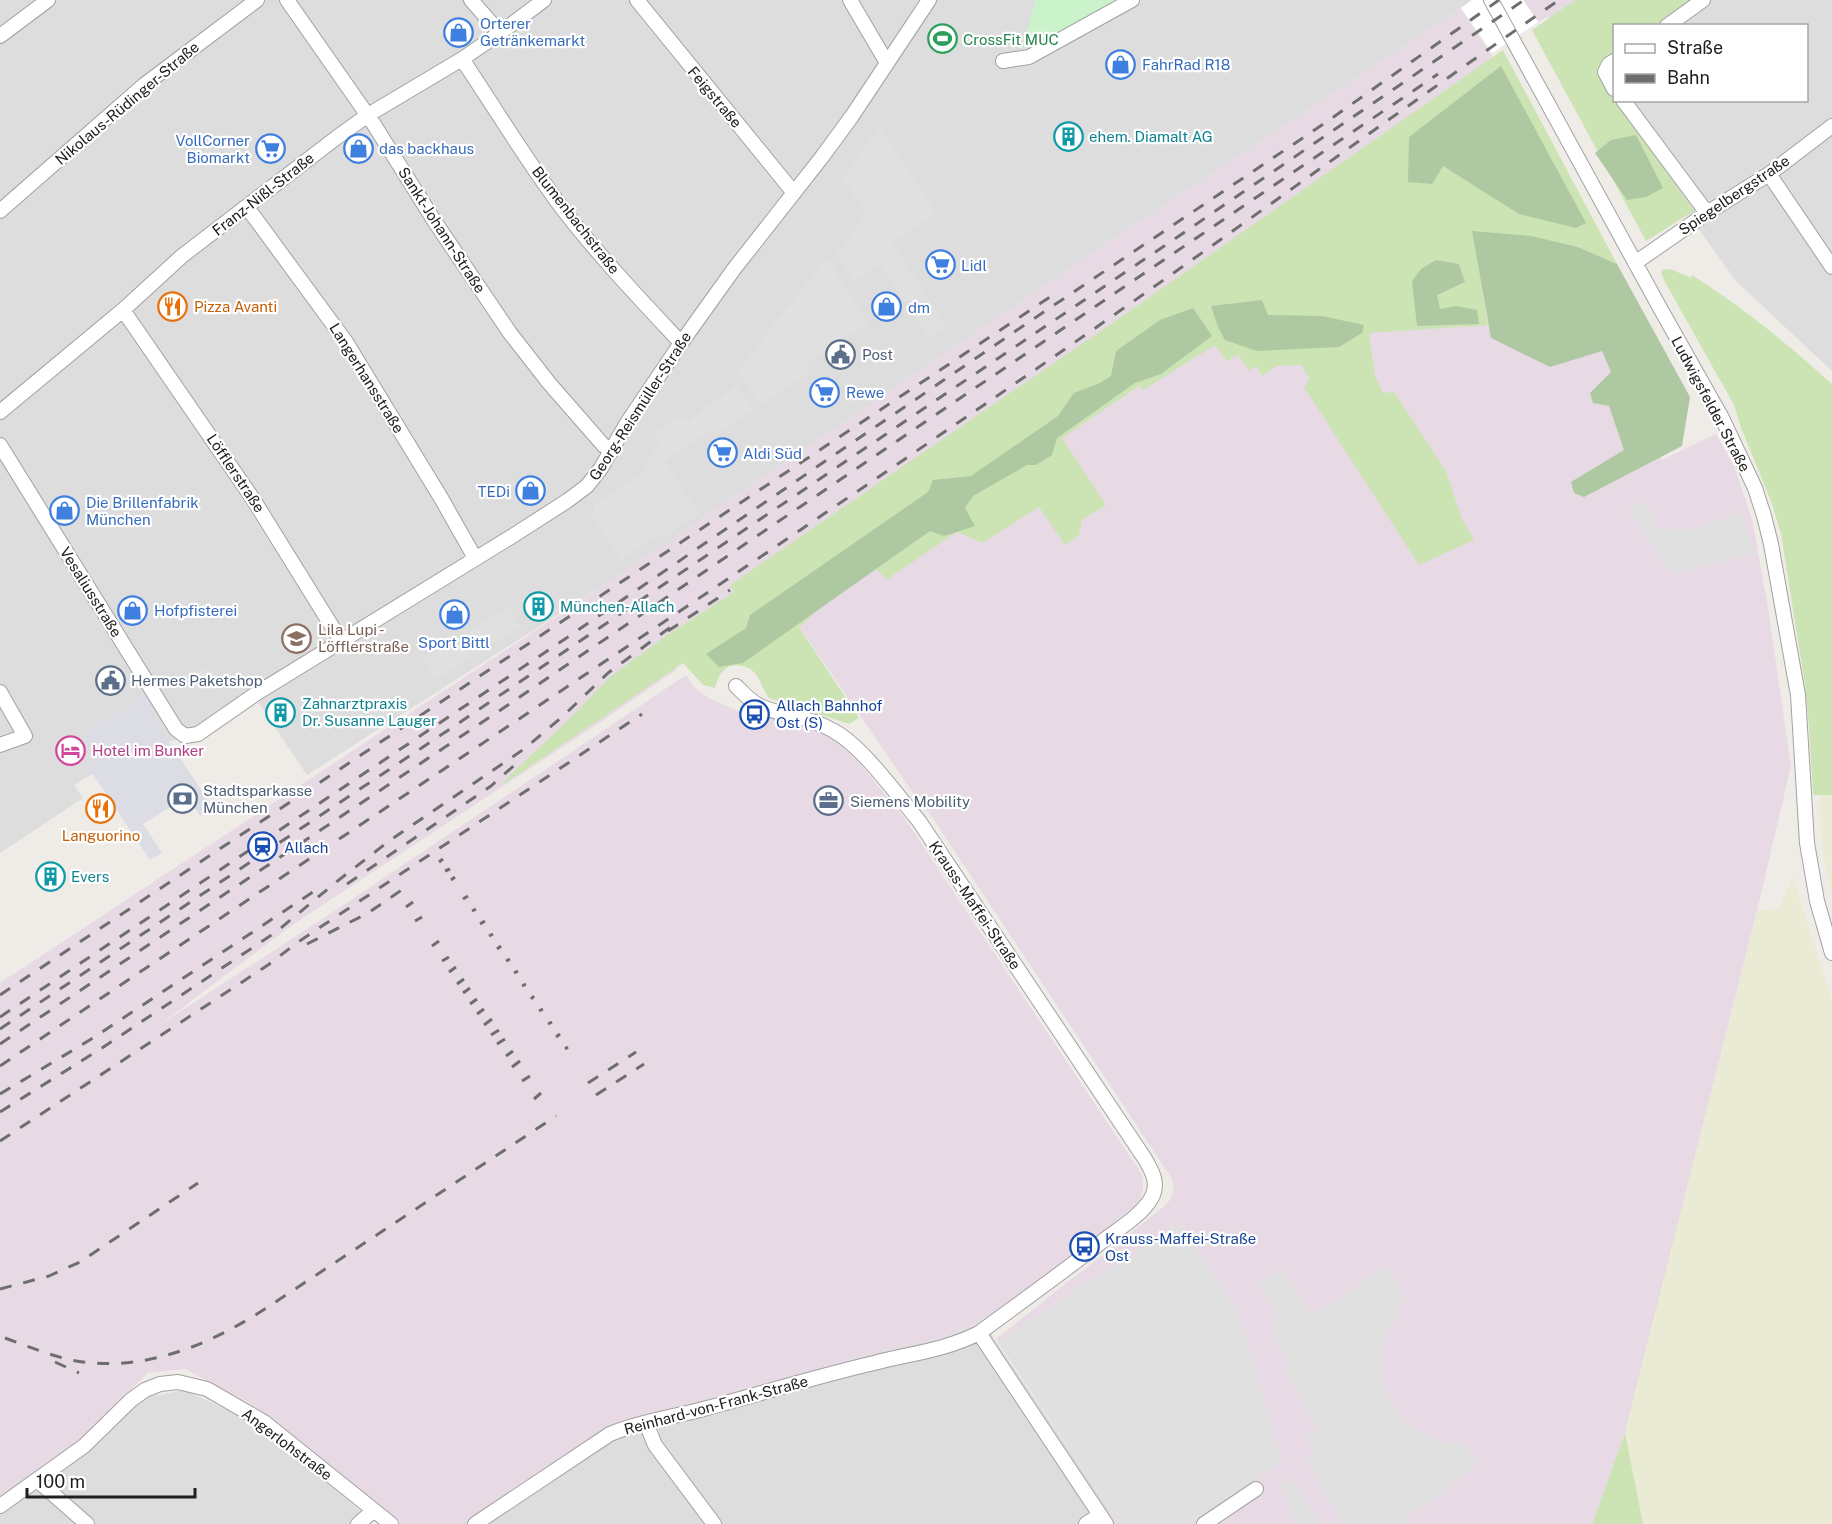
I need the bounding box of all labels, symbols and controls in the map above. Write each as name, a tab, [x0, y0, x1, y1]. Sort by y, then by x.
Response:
place label: Orterer Getränkemarkt	[480, 15, 585, 49]
shop icon: Orterer Getränkemarkt	[443, 16, 475, 48]
sports icon: CrossFit MUC	[926, 23, 958, 55]
legend	[1613, 24, 1808, 102]
place label: CrossFit MUC	[963, 31, 1059, 48]
text: Straße	[1667, 37, 1723, 58]
street label: Nikolaus-Rüdinger-Straße	[52, 38, 202, 168]
shop icon: FahrRad R18	[1105, 48, 1137, 80]
place label: FahrRad R18	[1142, 56, 1230, 73]
street label: Feigstraße	[685, 63, 745, 131]
text: Bahn	[1667, 67, 1710, 88]
building icon: ehem. Diamalt AG	[1052, 120, 1084, 152]
place label: ehem. Diamalt AG	[1089, 128, 1213, 145]
place label: VollCorner Biomarkt	[176, 132, 250, 166]
shop icon: das backhaus	[342, 132, 374, 164]
supermarket icon: VollCorner Biomarkt	[255, 133, 287, 165]
place label: das backhaus	[379, 140, 474, 157]
street label: Franz-Nißl-Straße	[209, 149, 317, 239]
street label: Spiegelbergstraße	[1675, 152, 1793, 238]
street label: Blumenbachstraße	[529, 163, 623, 277]
street label: Sankt-Johann-Straße	[395, 164, 489, 296]
supermarket icon: Lidl	[924, 249, 956, 281]
place label: Lidl	[961, 257, 987, 274]
restaurant icon: Pizza Avanti	[157, 290, 189, 322]
shop icon: dm	[871, 291, 903, 323]
place label: Pizza Avanti	[194, 298, 277, 315]
place label: dm	[908, 299, 930, 316]
street label: Langerhansstraße	[326, 320, 408, 436]
street label: Georg-Reismüller-Straße	[586, 329, 694, 483]
street label: Ludwigsfelder Straße	[1668, 333, 1754, 475]
public building icon: Post	[825, 338, 857, 370]
place label: Post	[862, 346, 893, 363]
supermarket icon: Rewe	[809, 376, 841, 408]
place label: Rewe	[846, 384, 884, 401]
street label: Löfflerstraße	[204, 431, 268, 515]
supermarket icon: Aldi Süd	[706, 437, 738, 469]
place label: Aldi Süd	[743, 445, 802, 462]
shop icon: TEDi	[515, 475, 547, 507]
place label: TEDi	[478, 483, 510, 500]
place label: Die Brillenfabrik München	[86, 494, 199, 528]
shop icon: Die Brillenfabrik München	[49, 495, 81, 527]
street label: Vesaliusstraße	[57, 544, 125, 640]
building icon: München-Allach	[523, 590, 555, 622]
shop icon: Hofpfisterei	[117, 594, 149, 626]
place label: München-Allach	[560, 598, 674, 615]
shop icon: Sport Bittl	[438, 599, 470, 631]
place label: Hofpfisterei	[154, 602, 237, 619]
place label: Lila Lupi - Löfflerstraße	[318, 621, 409, 655]
school or university icon: Lila Lupi - Löfflerstraße	[281, 622, 313, 654]
place label: Sport Bittl	[418, 634, 490, 651]
public building icon: Hermes Paketshop	[94, 664, 126, 696]
place label: Hermes Paketshop	[131, 672, 263, 689]
place label: Zahnarztpraxis Dr. Susanne Lauger	[302, 695, 437, 729]
building icon: Zahnarztpraxis Dr. Susanne Lauger	[265, 696, 297, 728]
place label: Allach Bahnhof Ost (S)	[776, 697, 883, 731]
bus stop icon: Allach Bahnhof Ost (S)	[739, 698, 771, 730]
hotel icon: Hotel im Bunker	[55, 734, 87, 766]
place label: Hotel im Bunker	[92, 742, 204, 759]
place label: Stadtsparkasse München	[203, 782, 312, 816]
bank icon: Stadtsparkasse München	[166, 783, 198, 815]
office icon: Siemens Mobility	[813, 785, 845, 817]
restaurant icon: Languorino	[85, 792, 117, 824]
place label: Siemens Mobility	[850, 793, 970, 810]
place label: Languorino	[62, 827, 140, 844]
station icon: Allach	[247, 831, 279, 863]
street label: Krauss-Maffei-Straße	[926, 838, 1024, 972]
place label: Allach	[284, 839, 328, 856]
building icon: Evers	[34, 860, 66, 892]
place label: Evers	[71, 868, 109, 885]
place label: Krauss-Maffei-Straße Ost	[1105, 1230, 1256, 1264]
bus stop icon: Krauss-Maffei-Straße Ost	[1068, 1231, 1100, 1263]
street label: Reinhard-von-Frank-Straße	[622, 1372, 810, 1438]
street label: Angerlohstraße	[239, 1405, 335, 1483]
scale bar	[27, 1461, 195, 1499]
text: 100 m	[36, 1471, 85, 1492]

